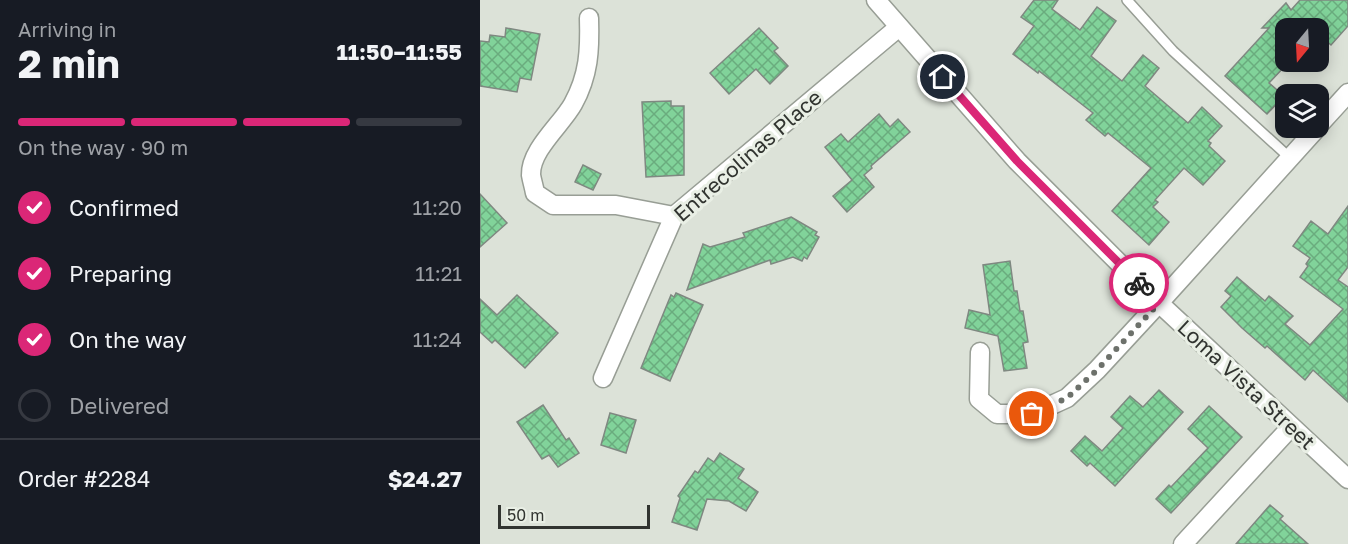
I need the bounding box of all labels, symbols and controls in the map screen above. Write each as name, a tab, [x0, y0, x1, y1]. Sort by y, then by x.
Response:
text: Arriving in	[18, 17, 116, 41]
north arrow	[1275, 18, 1329, 72]
map controls	[1275, 18, 1329, 138]
text: 11:50–11:55	[336, 38, 462, 65]
text: 2 min	[18, 40, 120, 87]
pin	[917, 51, 968, 102]
icon: home	[926, 60, 959, 93]
street label: Entrecolinas Place	[668, 84, 827, 227]
button: layers	[1275, 84, 1329, 138]
text: On the way · 90 m	[18, 135, 188, 159]
icon: check	[18, 191, 51, 224]
text: Confirmed	[69, 194, 179, 221]
text: 11:20	[413, 195, 462, 219]
courier	[1109, 253, 1169, 313]
icon: check	[18, 257, 51, 290]
text: Preparing	[69, 260, 172, 287]
text: 11:21	[415, 261, 462, 285]
icon: bike	[1123, 267, 1156, 300]
street label: Loma Vista Street	[1173, 314, 1321, 455]
icon: check	[18, 323, 51, 356]
text: On the way	[69, 326, 187, 353]
text: 11:24	[413, 327, 462, 351]
pin	[1006, 388, 1057, 439]
text: Delivered	[69, 392, 169, 419]
icon: bag	[1015, 397, 1048, 430]
text: Order #2284	[18, 465, 150, 492]
text: $24.27	[388, 465, 462, 492]
scale bar	[498, 502, 650, 530]
text: 50 m	[507, 505, 544, 525]

